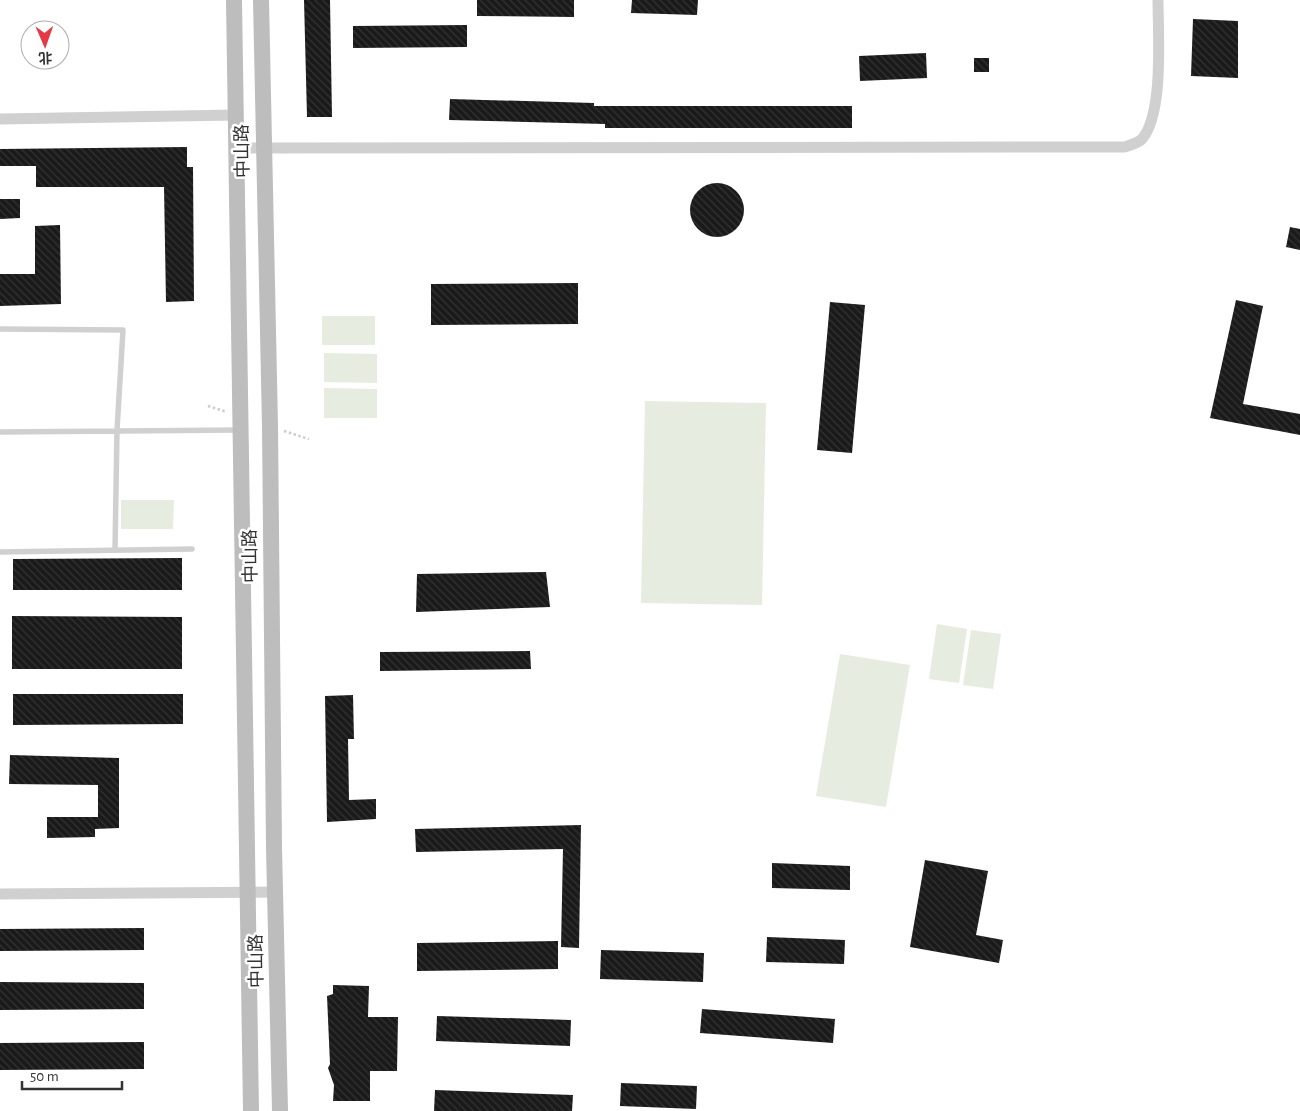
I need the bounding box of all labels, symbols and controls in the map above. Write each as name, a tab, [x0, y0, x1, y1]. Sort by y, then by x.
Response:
north arrow	[20, 20, 70, 70]
text: 北	[38, 50, 53, 65]
street label: 中山路	[232, 124, 252, 178]
street label: 中山路	[240, 529, 260, 583]
street label: 中山路	[246, 934, 266, 988]
scale bar	[22, 1058, 122, 1090]
text: 50 m	[30, 1069, 59, 1084]

